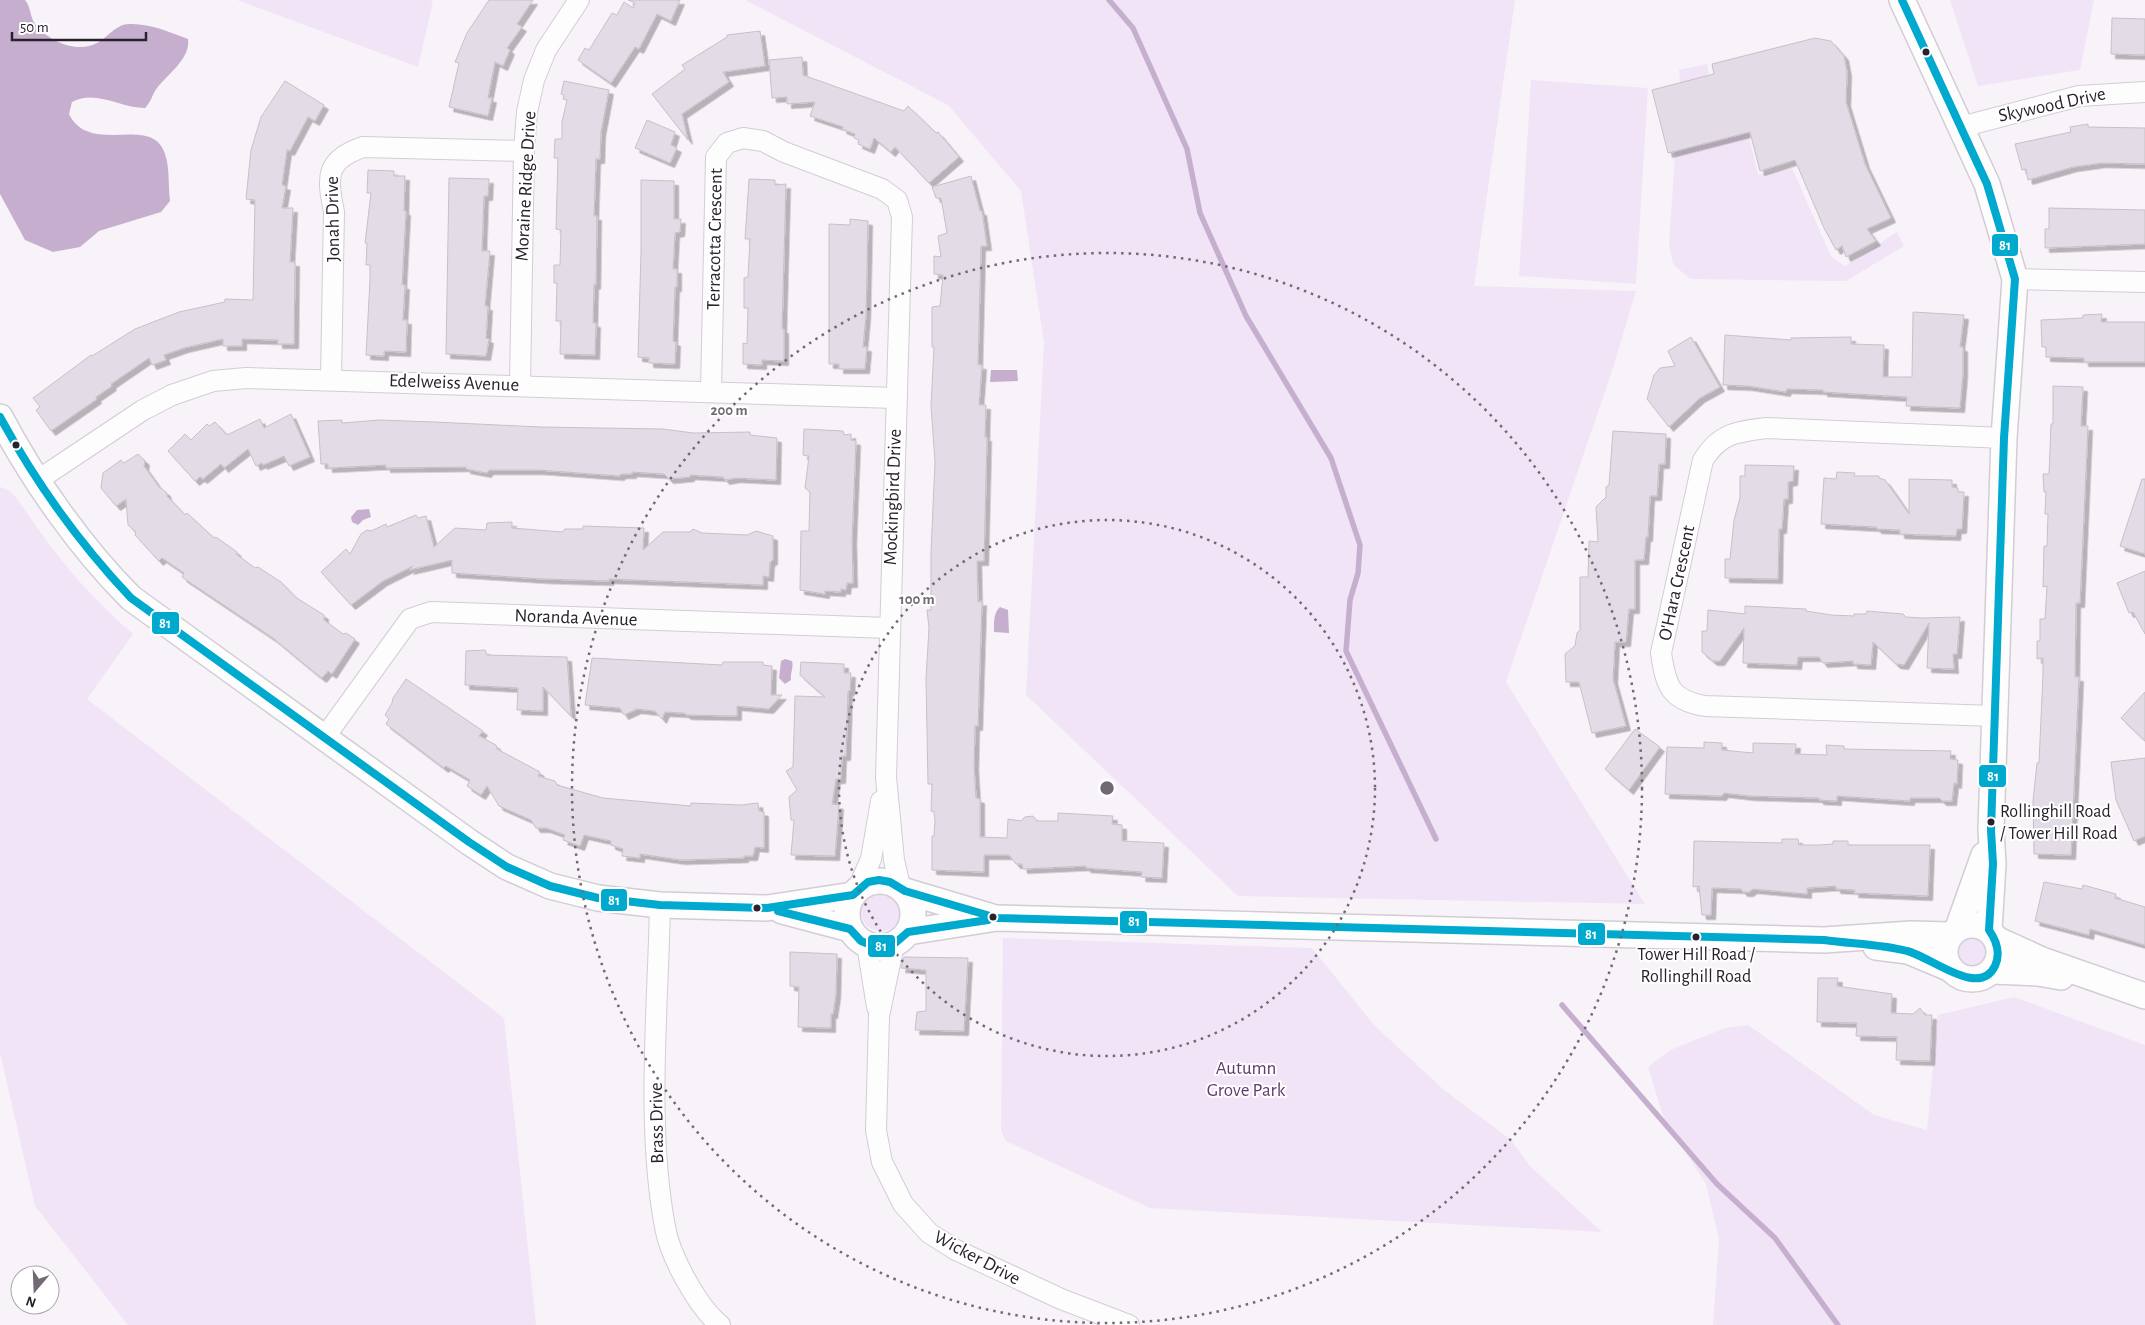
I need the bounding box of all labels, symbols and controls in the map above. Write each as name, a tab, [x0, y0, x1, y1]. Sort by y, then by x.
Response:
scale bar	[12, 10, 146, 42]
text: 50 m	[20, 20, 49, 35]
unlabelled marker	[1921, 47, 1931, 57]
street label: Skywood Drive	[1997, 84, 2107, 126]
street label: Moraine Ridge Drive	[513, 110, 539, 262]
street label: Terracotta Crescent	[704, 168, 726, 310]
street label: Jonah Drive	[323, 176, 343, 262]
line badge: 81	[1991, 233, 2019, 257]
text: 81	[1999, 239, 2011, 253]
street label: Edelweiss Avenue	[388, 371, 520, 395]
text: 200 m	[710, 403, 748, 418]
street label: Mockingbird Drive	[881, 428, 905, 566]
unlabelled marker	[11, 440, 21, 450]
street label: O'Hara Crescent	[1656, 524, 1698, 642]
text: 100 m	[899, 592, 935, 607]
street label: Noranda Avenue	[514, 606, 638, 630]
line badge: 81	[151, 611, 180, 635]
text: 81	[159, 617, 171, 631]
line badge: 81	[1978, 764, 2007, 788]
text: 81	[1987, 770, 1999, 784]
centre of rings	[1098, 779, 1116, 797]
place label: Rollinghill Road / Tower Hill Road	[2000, 803, 2118, 843]
marker: Rollinghill Road / Tower Hill Road	[1986, 817, 1996, 827]
line badge: 81	[600, 888, 628, 912]
text: 81	[608, 894, 620, 908]
unlabelled marker	[752, 903, 762, 913]
line badge: 81	[1119, 910, 1148, 934]
unlabelled marker	[988, 912, 998, 922]
text: 81	[1128, 915, 1140, 929]
line badge: 81	[1577, 922, 1606, 946]
text: 81	[1585, 928, 1597, 942]
marker: Tower Hill Road / Rollinghill Road	[1691, 932, 1701, 942]
line badge: 81	[867, 934, 896, 958]
text: 81	[875, 940, 887, 954]
place label: Tower Hill Road / Rollinghill Road	[1637, 946, 1756, 986]
park label: Autumn Grove Park	[1207, 1059, 1286, 1100]
street label: Brass Drive	[647, 1082, 667, 1164]
street label: Wicker Drive	[931, 1227, 1023, 1289]
north arrow	[10, 1265, 60, 1315]
text: N	[24, 1293, 38, 1310]

